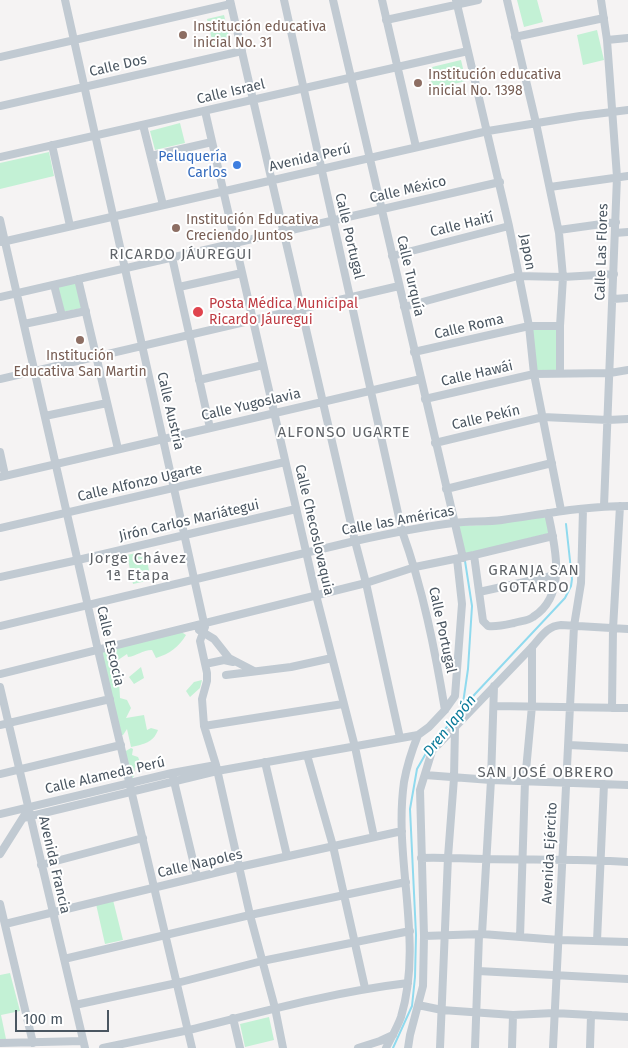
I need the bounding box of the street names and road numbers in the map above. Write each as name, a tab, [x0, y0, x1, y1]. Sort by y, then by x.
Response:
street label: Calle Dos	[88, 51, 148, 81]
street label: Calle Israel	[195, 76, 267, 108]
street label: Avenida Perú	[268, 140, 352, 176]
street label: Calle México	[368, 173, 448, 207]
street label: Calle Portugal	[331, 191, 367, 281]
street label: Calle Las Flores	[592, 203, 612, 301]
street label: Calle Haití	[429, 209, 495, 241]
street label: Japon	[515, 232, 539, 272]
street label: Calle Turquía	[393, 234, 427, 318]
street label: Calle Roma	[433, 311, 505, 343]
street label: Calle Hawái	[439, 358, 515, 390]
street label: Calle Austria	[153, 370, 187, 452]
street label: Calle Yugoslavia	[200, 385, 302, 425]
street label: Calle Pekín	[450, 402, 522, 434]
street label: Calle Alfonzo Ugarte	[76, 460, 204, 506]
street label: Calle Checoslovaquia	[291, 463, 337, 597]
street label: Jirón Carlos Mariátegui	[117, 497, 261, 545]
street label: Calle las Américas	[340, 503, 456, 539]
street label: Calle Portugal	[425, 585, 459, 675]
street label: Calle Escocia	[93, 604, 127, 688]
street label: Calle Alameda Perú	[43, 754, 167, 798]
street label: Avenida Ejército	[539, 802, 561, 904]
street label: Avenida Francia	[35, 815, 73, 915]
street label: Calle Napoles	[156, 846, 244, 882]

